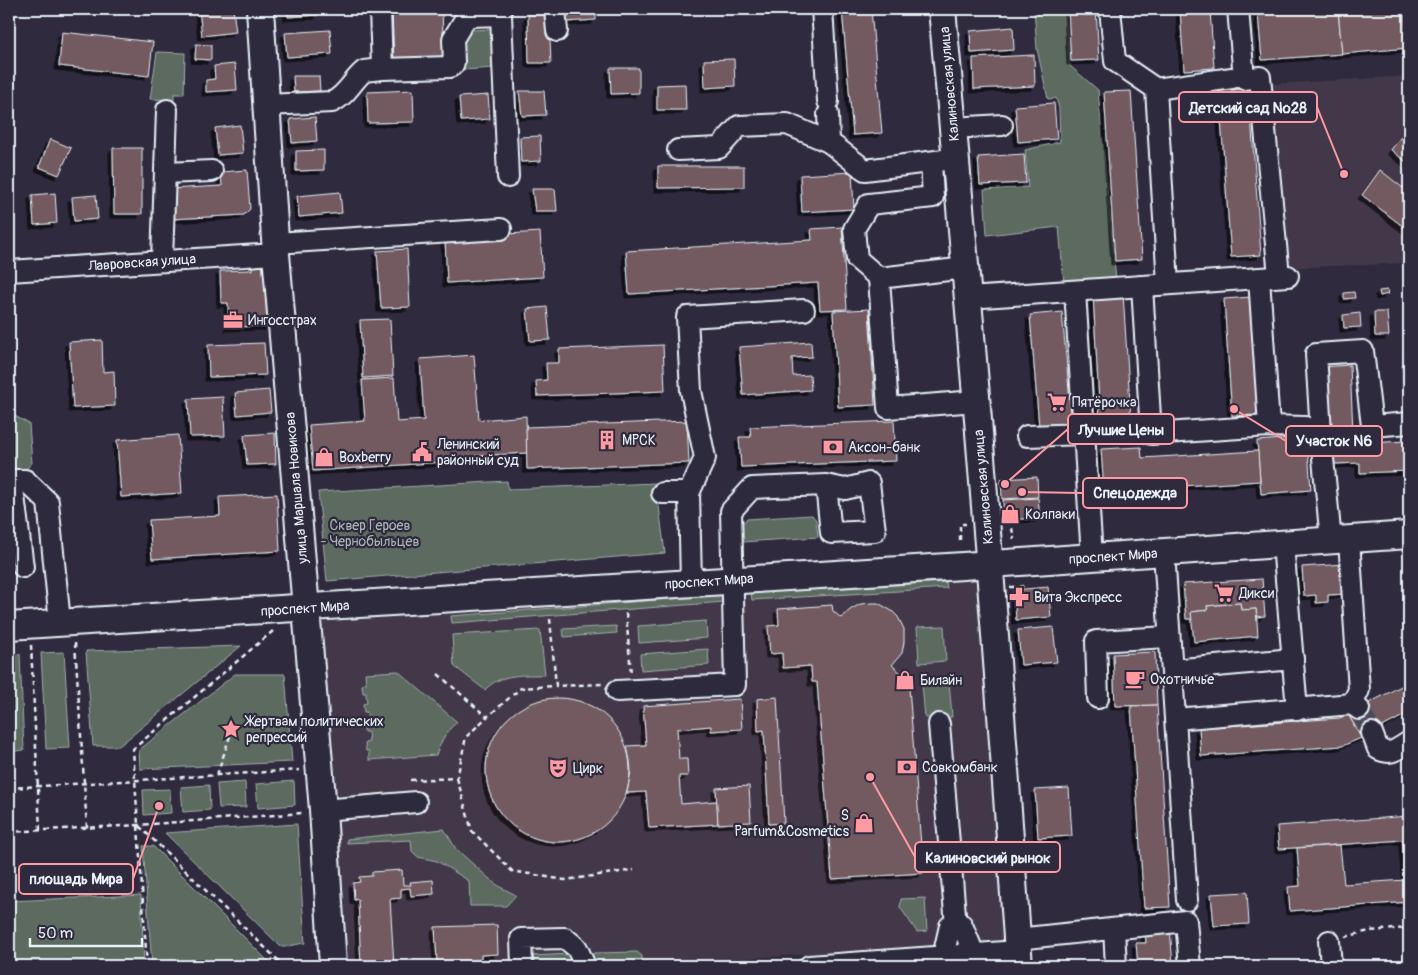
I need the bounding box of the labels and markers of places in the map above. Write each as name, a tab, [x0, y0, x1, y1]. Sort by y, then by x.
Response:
callout: Детский сад №28	[1179, 92, 1317, 122]
office icon: Ингосстрах	[222, 309, 244, 331]
place label: Ингосстрах	[248, 312, 317, 329]
supermarket icon: Пятёрочка	[1046, 391, 1068, 413]
place label: Пятёрочка	[1072, 394, 1136, 411]
callout: Лучшие Цены	[1068, 414, 1174, 444]
callout: Участок N6	[1286, 426, 1382, 456]
building icon: МРСК	[596, 429, 618, 451]
place label: МРСК	[622, 432, 656, 449]
place label: Ленинский районный суд	[436, 436, 519, 469]
bank icon: Аксон-банк	[822, 436, 844, 458]
place label: Аксон-банк	[848, 439, 921, 456]
public building icon: Ленинский районный суд	[411, 441, 433, 463]
shop icon: Boxberry	[313, 446, 335, 468]
place label: Boxberry	[339, 449, 391, 466]
callout: Спецодежда	[1083, 478, 1187, 508]
shop icon: Колпаки	[999, 503, 1021, 525]
place label: Колпаки	[1025, 506, 1075, 523]
supermarket icon: Дикси	[1213, 582, 1235, 604]
place label: Дикси	[1238, 585, 1274, 602]
pharmacy icon: Вита Экспресс	[1008, 586, 1030, 608]
place label: Вита Экспресс	[1034, 589, 1122, 606]
cafe icon: Охотничье	[1124, 668, 1146, 690]
shop icon: Билайн	[894, 669, 916, 691]
place label: Охотничье	[1150, 671, 1214, 688]
place label: Билайн	[920, 672, 962, 689]
place label: Жертвам политических репрессий	[244, 713, 384, 746]
place icon: Жертвам политических репрессий	[220, 718, 242, 740]
bank icon: Совкомбанк	[896, 756, 918, 778]
theatre icon: Цирк	[547, 757, 569, 779]
place label: Совкомбанк	[922, 759, 998, 776]
place label: Цирк	[573, 760, 603, 777]
place label: S Parfum&Cosmetics	[734, 807, 850, 840]
shop icon: S Parfum&Cosmetics	[853, 812, 875, 834]
callout: Калиновский рынок	[915, 842, 1060, 872]
callout: площадь Мира	[19, 864, 133, 894]

